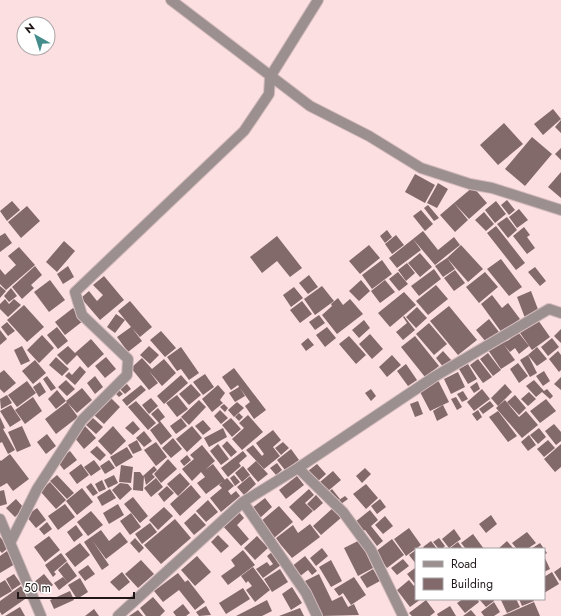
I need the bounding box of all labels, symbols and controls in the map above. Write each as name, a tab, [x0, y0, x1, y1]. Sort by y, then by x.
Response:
north arrow	[16, 16, 56, 56]
text: N	[21, 19, 38, 37]
legend	[415, 548, 545, 600]
text: Road	[451, 555, 477, 573]
scale bar	[18, 574, 134, 600]
text: Building	[451, 575, 493, 593]
text: 50 m	[24, 579, 51, 597]

